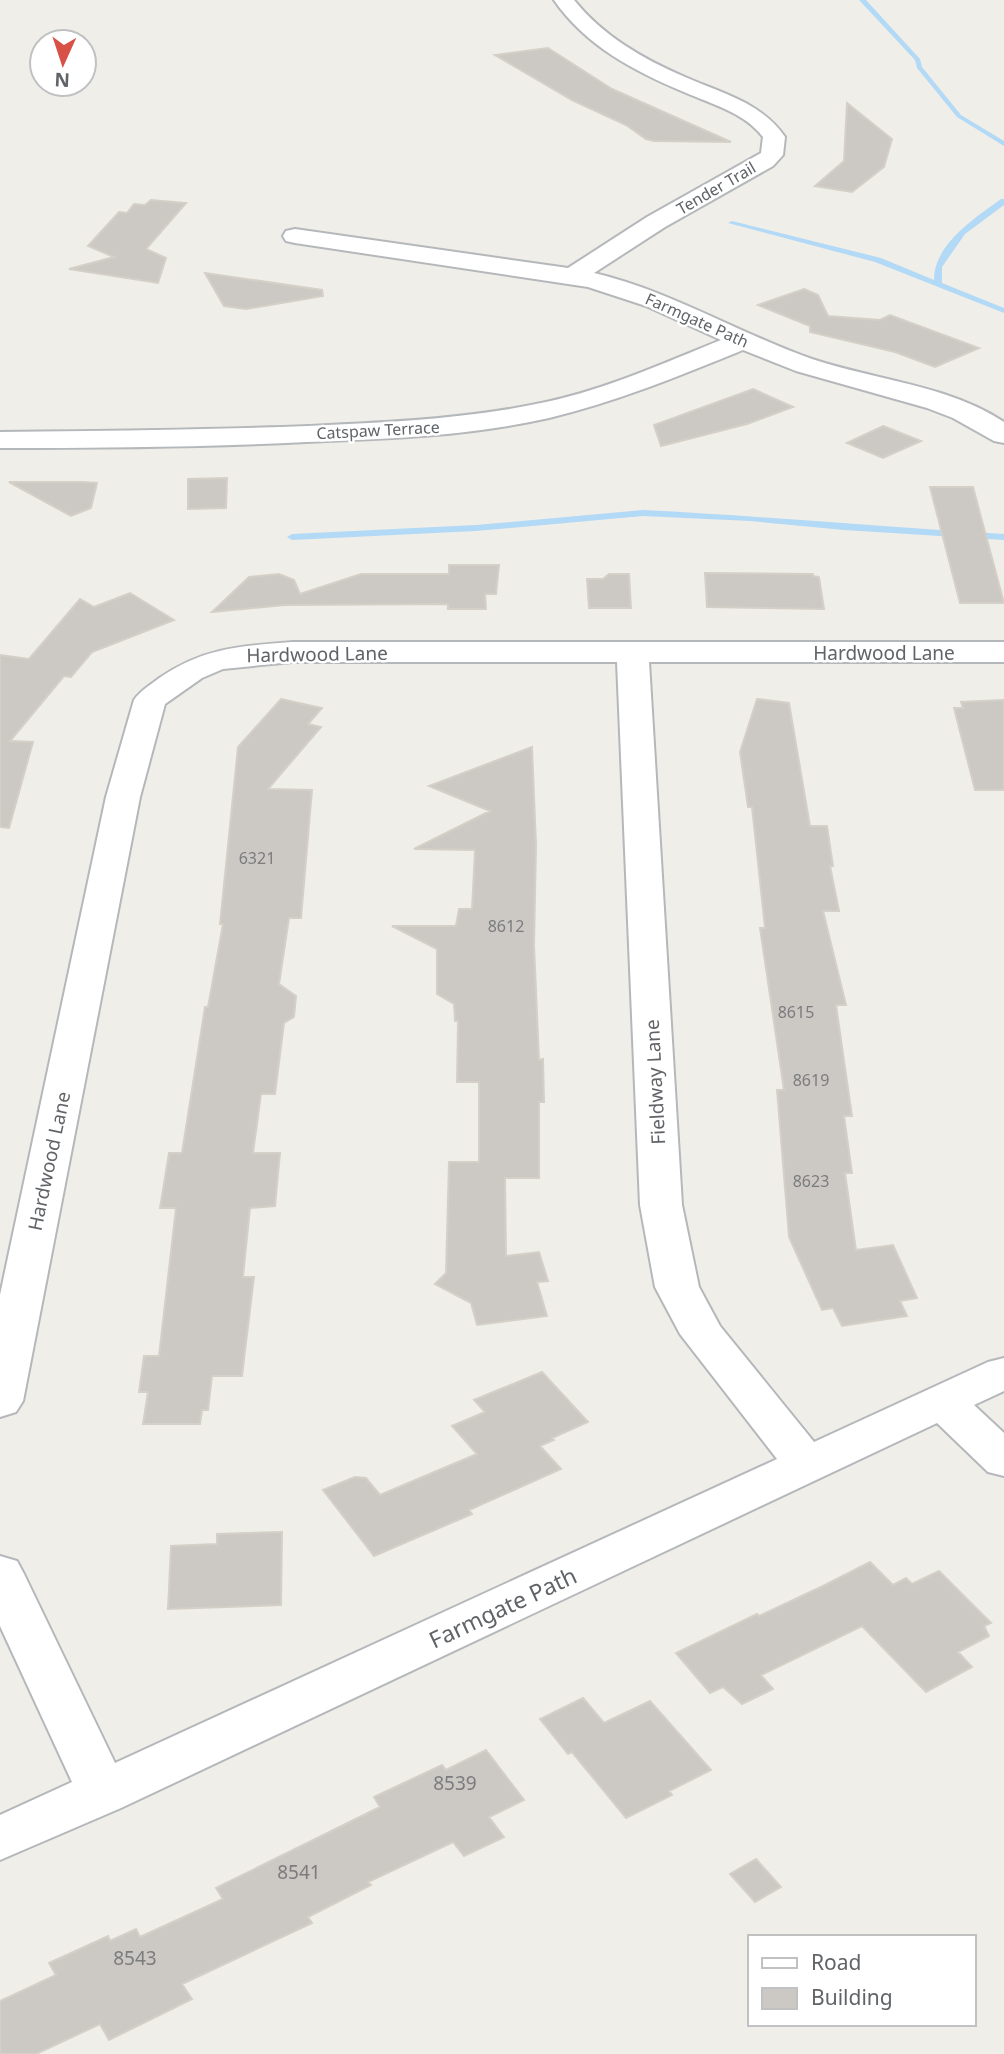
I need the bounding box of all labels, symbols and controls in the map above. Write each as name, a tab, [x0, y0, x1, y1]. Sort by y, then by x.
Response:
north arrow	[28, 28, 98, 98]
text: N	[54, 67, 71, 93]
street label: Tender Trail	[672, 156, 760, 220]
street label: Farmgate Path	[642, 287, 752, 353]
street label: Catspaw Terrace	[316, 416, 440, 444]
street label: Hardwood Lane	[246, 640, 388, 668]
street label: Hardwood Lane	[813, 640, 955, 666]
house number: 6321	[239, 847, 275, 869]
house number: 8612	[488, 915, 524, 937]
house number: 8615	[778, 1001, 814, 1023]
street label: Fieldway Lane	[639, 1019, 671, 1145]
house number: 8619	[793, 1069, 829, 1091]
street label: Hardwood Lane	[22, 1089, 76, 1233]
house number: 8623	[793, 1170, 829, 1192]
street label: Farmgate Path	[424, 1559, 582, 1655]
house number: 8539	[433, 1770, 477, 1796]
house number: 8541	[277, 1859, 321, 1885]
legend	[748, 1935, 976, 2026]
house number: 8543	[113, 1945, 157, 1971]
text: Road	[811, 1948, 861, 1976]
text: Building	[811, 1983, 893, 2011]

